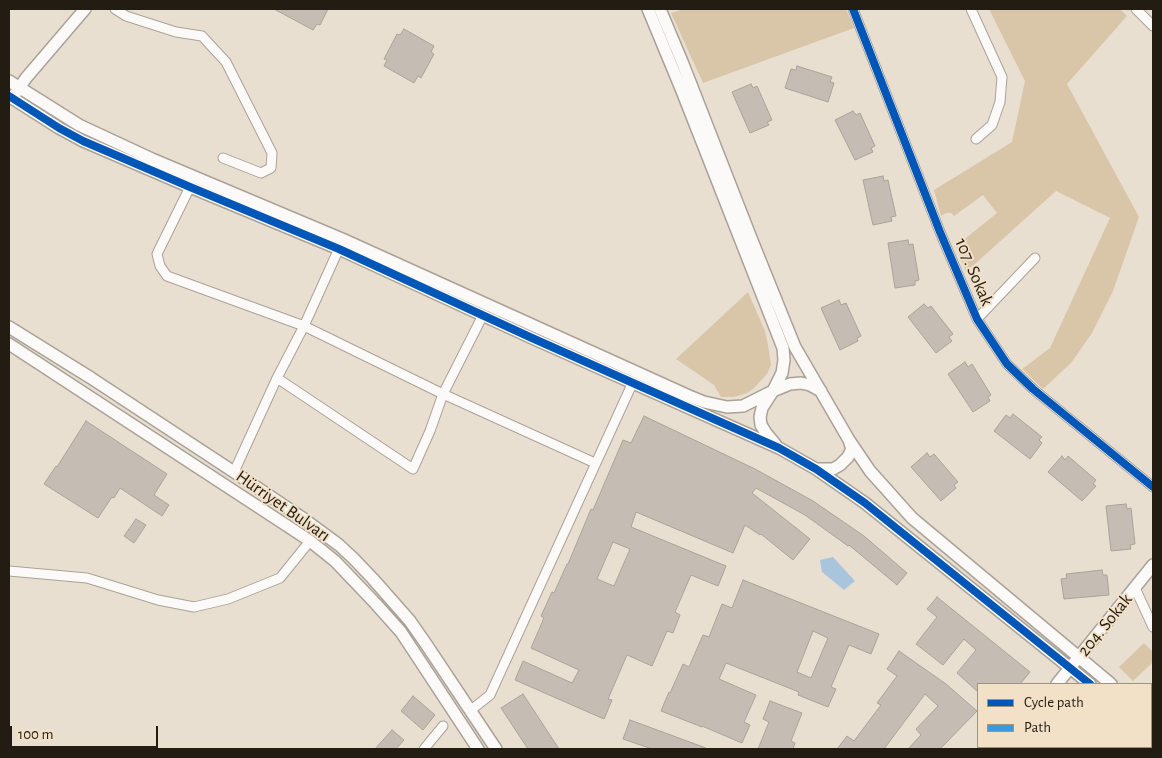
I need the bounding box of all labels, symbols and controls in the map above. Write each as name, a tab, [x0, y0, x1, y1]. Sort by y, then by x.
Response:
street label: 107. Sokak	[950, 235, 998, 309]
street label: Hürriyet Bulvarı	[232, 465, 334, 547]
street label: 204. Sokak	[1073, 589, 1137, 661]
legend	[977, 683, 1152, 748]
text: Cycle path	[1024, 695, 1084, 710]
scale bar	[12, 716, 160, 748]
text: Path	[1024, 720, 1051, 735]
text: 100 m	[18, 727, 53, 742]

